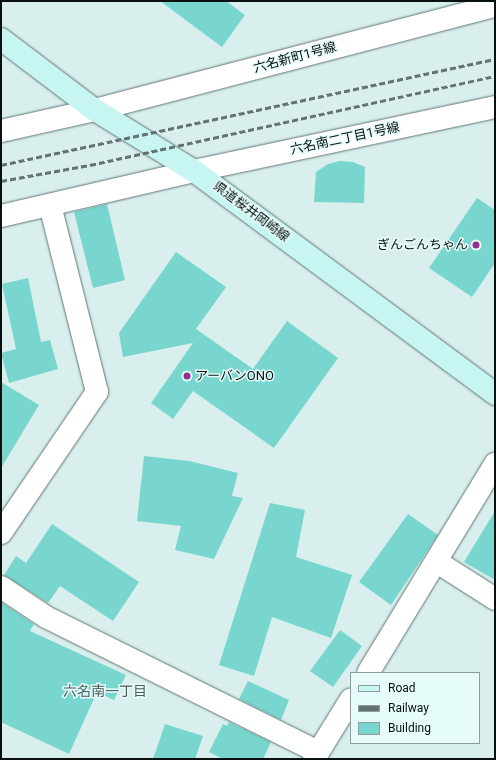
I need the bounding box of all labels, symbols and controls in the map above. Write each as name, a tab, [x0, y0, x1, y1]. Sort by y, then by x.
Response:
street label: 六名新町1号線	[252, 39, 338, 77]
street label: 六名南二丁目1号線	[289, 120, 401, 158]
street label: 県道桜井岡崎線	[210, 178, 292, 246]
place label: ぎんごんちゃん	[377, 237, 468, 253]
marker: ぎんごんちゃん	[471, 240, 481, 250]
place label: アーバンONO	[195, 368, 273, 384]
marker: アーバンONO	[182, 371, 192, 381]
legend	[350, 672, 480, 744]
text: Road	[388, 681, 416, 695]
district label: 六名南一丁目	[63, 683, 147, 699]
text: Railway	[388, 701, 429, 715]
text: Building	[388, 721, 431, 735]

